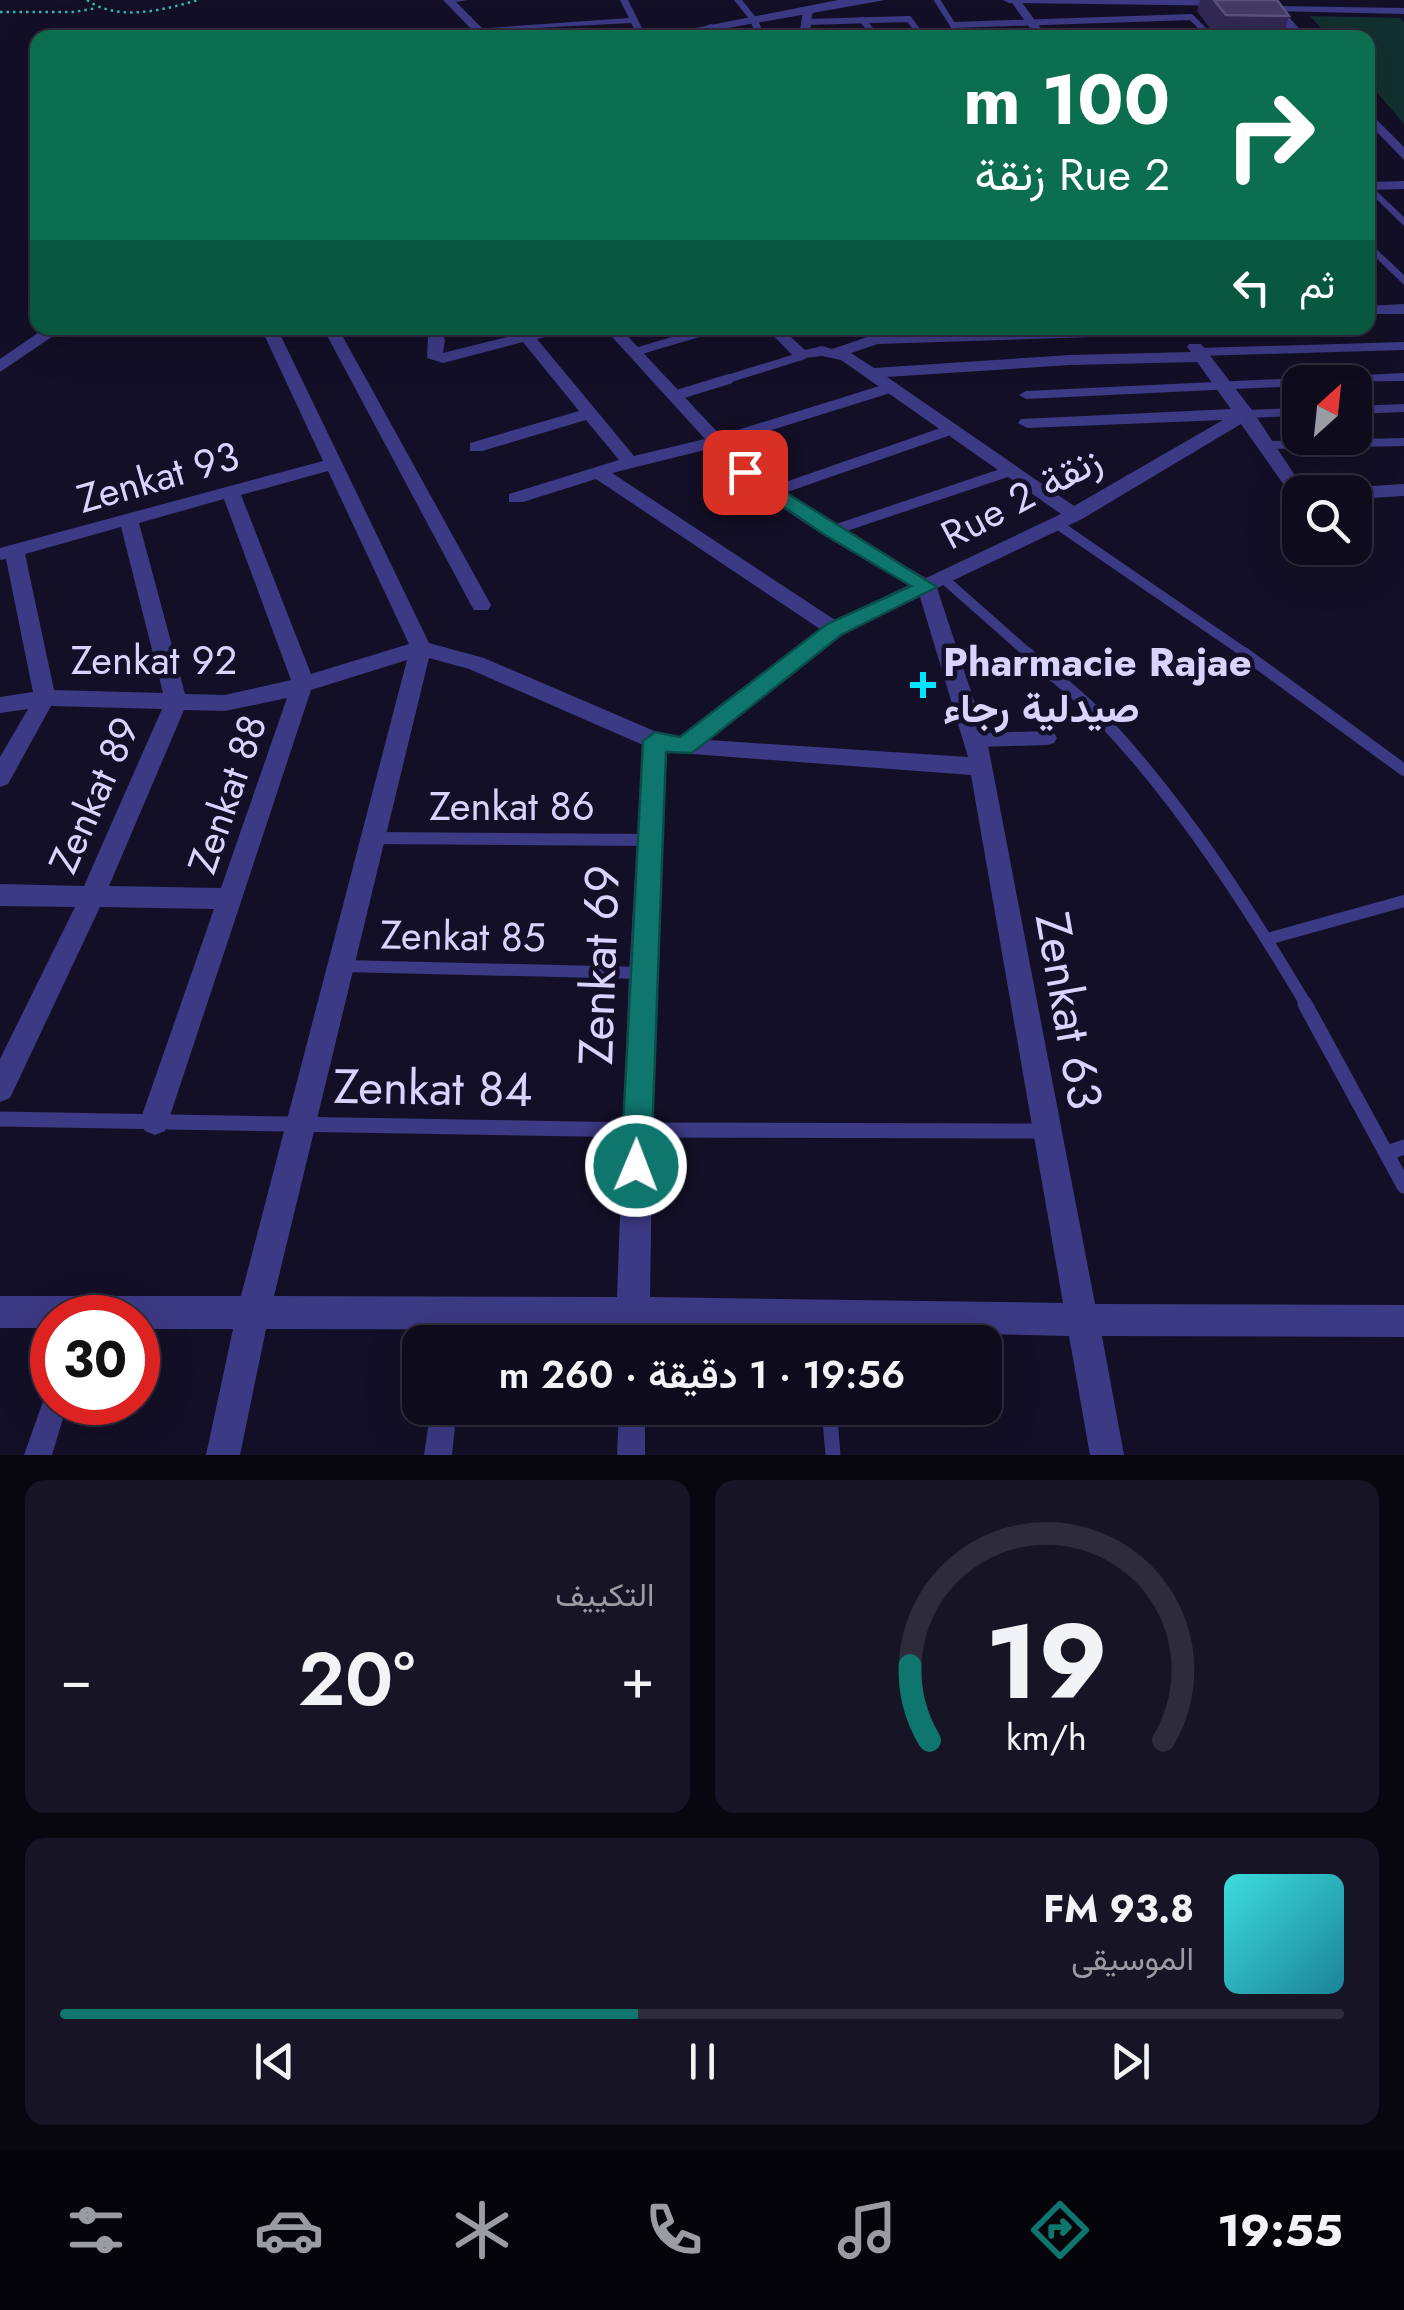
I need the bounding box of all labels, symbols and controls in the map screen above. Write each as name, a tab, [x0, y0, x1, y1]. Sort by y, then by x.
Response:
text: 100 m	[963, 49, 1170, 150]
icon: right	[1205, 70, 1335, 200]
text: Rue 2 زنقة	[975, 142, 1170, 207]
text: ثم	[1299, 257, 1335, 312]
icon: left	[1224, 260, 1279, 315]
north arrow	[1282, 365, 1372, 455]
map controls	[1282, 365, 1372, 565]
street label: Zenkat 93	[70, 426, 246, 528]
pin	[703, 430, 788, 515]
street label: Rue 2 زنقة	[931, 431, 1111, 563]
icon: arrive	[718, 445, 773, 500]
button: search	[1282, 475, 1372, 565]
street label: Zenkat 92	[71, 631, 237, 689]
place label: Pharmacie Rajae صيدلية رجاء	[943, 633, 1252, 737]
marker: Pharmacie Rajae صيدلية رجاء	[912, 674, 934, 696]
street label: Zenkat 88	[173, 707, 281, 881]
street label: Zenkat 89	[34, 708, 154, 882]
street label: Zenkat 86	[429, 777, 595, 835]
street label: Zenkat 69	[561, 864, 637, 1066]
street label: Zenkat 85	[380, 906, 546, 966]
street label: Zenkat 63	[1018, 907, 1120, 1115]
street label: Zenkat 84	[333, 1052, 533, 1124]
position arrow	[584, 1114, 688, 1218]
speed limit sign: 30	[30, 1295, 160, 1425]
text: 19:56 · 1 دقيقة · 260 m	[499, 1347, 905, 1402]
text: التكييف	[555, 1572, 655, 1618]
text: 19	[985, 1587, 1108, 1737]
text: 20°	[298, 1625, 415, 1733]
text: −	[60, 1639, 92, 1719]
text: +	[621, 1639, 654, 1719]
text: km/h	[1006, 1712, 1087, 1763]
text: 93.8 FM	[1043, 1881, 1194, 1936]
text: الموسيقى	[1071, 1936, 1194, 1982]
icon: previous	[247, 2034, 302, 2089]
icon: pause	[675, 2034, 730, 2089]
icon: next	[1103, 2034, 1158, 2089]
icon: filters	[61, 2195, 131, 2265]
icon: car	[254, 2195, 324, 2265]
icon: climate	[447, 2195, 517, 2265]
icon: phone	[639, 2195, 709, 2265]
icon: music	[832, 2195, 902, 2265]
icon: directions	[1025, 2195, 1095, 2265]
text: 19:55	[1217, 2198, 1343, 2263]

